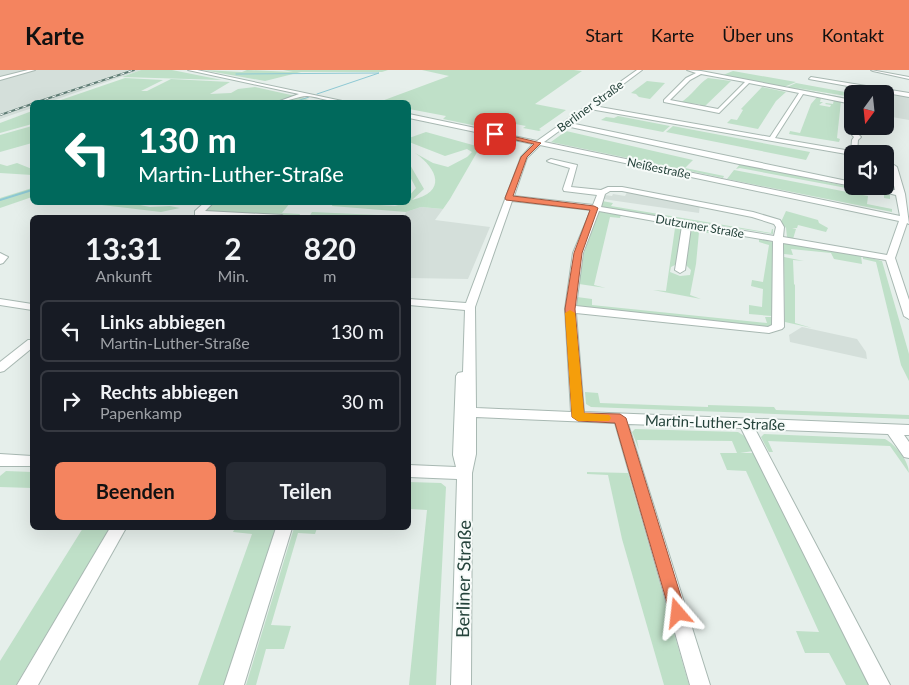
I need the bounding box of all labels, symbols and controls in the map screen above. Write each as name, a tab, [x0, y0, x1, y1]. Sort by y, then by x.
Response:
text: Karte	[25, 21, 84, 50]
text: Start	[585, 24, 623, 46]
text: Karte	[651, 24, 694, 46]
text: Über uns	[722, 24, 794, 46]
text: Kontakt	[822, 24, 884, 46]
street label: Berliner Straße	[554, 77, 626, 135]
north arrow	[844, 85, 894, 135]
map controls	[844, 85, 894, 195]
pin	[474, 113, 516, 155]
text: 130 m	[138, 118, 237, 160]
icon: left	[55, 120, 120, 185]
icon: arrive	[481, 120, 509, 148]
button: sound	[844, 145, 894, 195]
street label: Neißestraße	[626, 154, 692, 182]
text: Martin-Luther-Straße	[138, 160, 344, 187]
street label: Dutzumer Straße	[655, 211, 745, 241]
text: 13:31	[85, 230, 162, 266]
text: 2	[224, 230, 242, 266]
text: 820	[304, 230, 356, 266]
text: Ankunft	[95, 266, 152, 285]
text: Min.	[217, 266, 249, 285]
text: m	[323, 266, 336, 285]
text: Links abbiegen	[100, 310, 225, 333]
icon: left	[57, 317, 85, 345]
text: 130 m	[330, 320, 384, 343]
text: Martin-Luther-Straße	[100, 333, 250, 352]
text: Rechts abbiegen	[100, 380, 238, 403]
icon: right	[57, 387, 85, 415]
text: 30 m	[341, 390, 384, 413]
text: Papenkamp	[100, 403, 182, 422]
street label: Martin-Luther-Straße	[645, 411, 786, 433]
button: Beenden	[55, 462, 216, 520]
button: Teilen	[226, 462, 386, 520]
street label: Berliner Straße	[451, 520, 475, 638]
position arrow	[651, 586, 703, 638]

